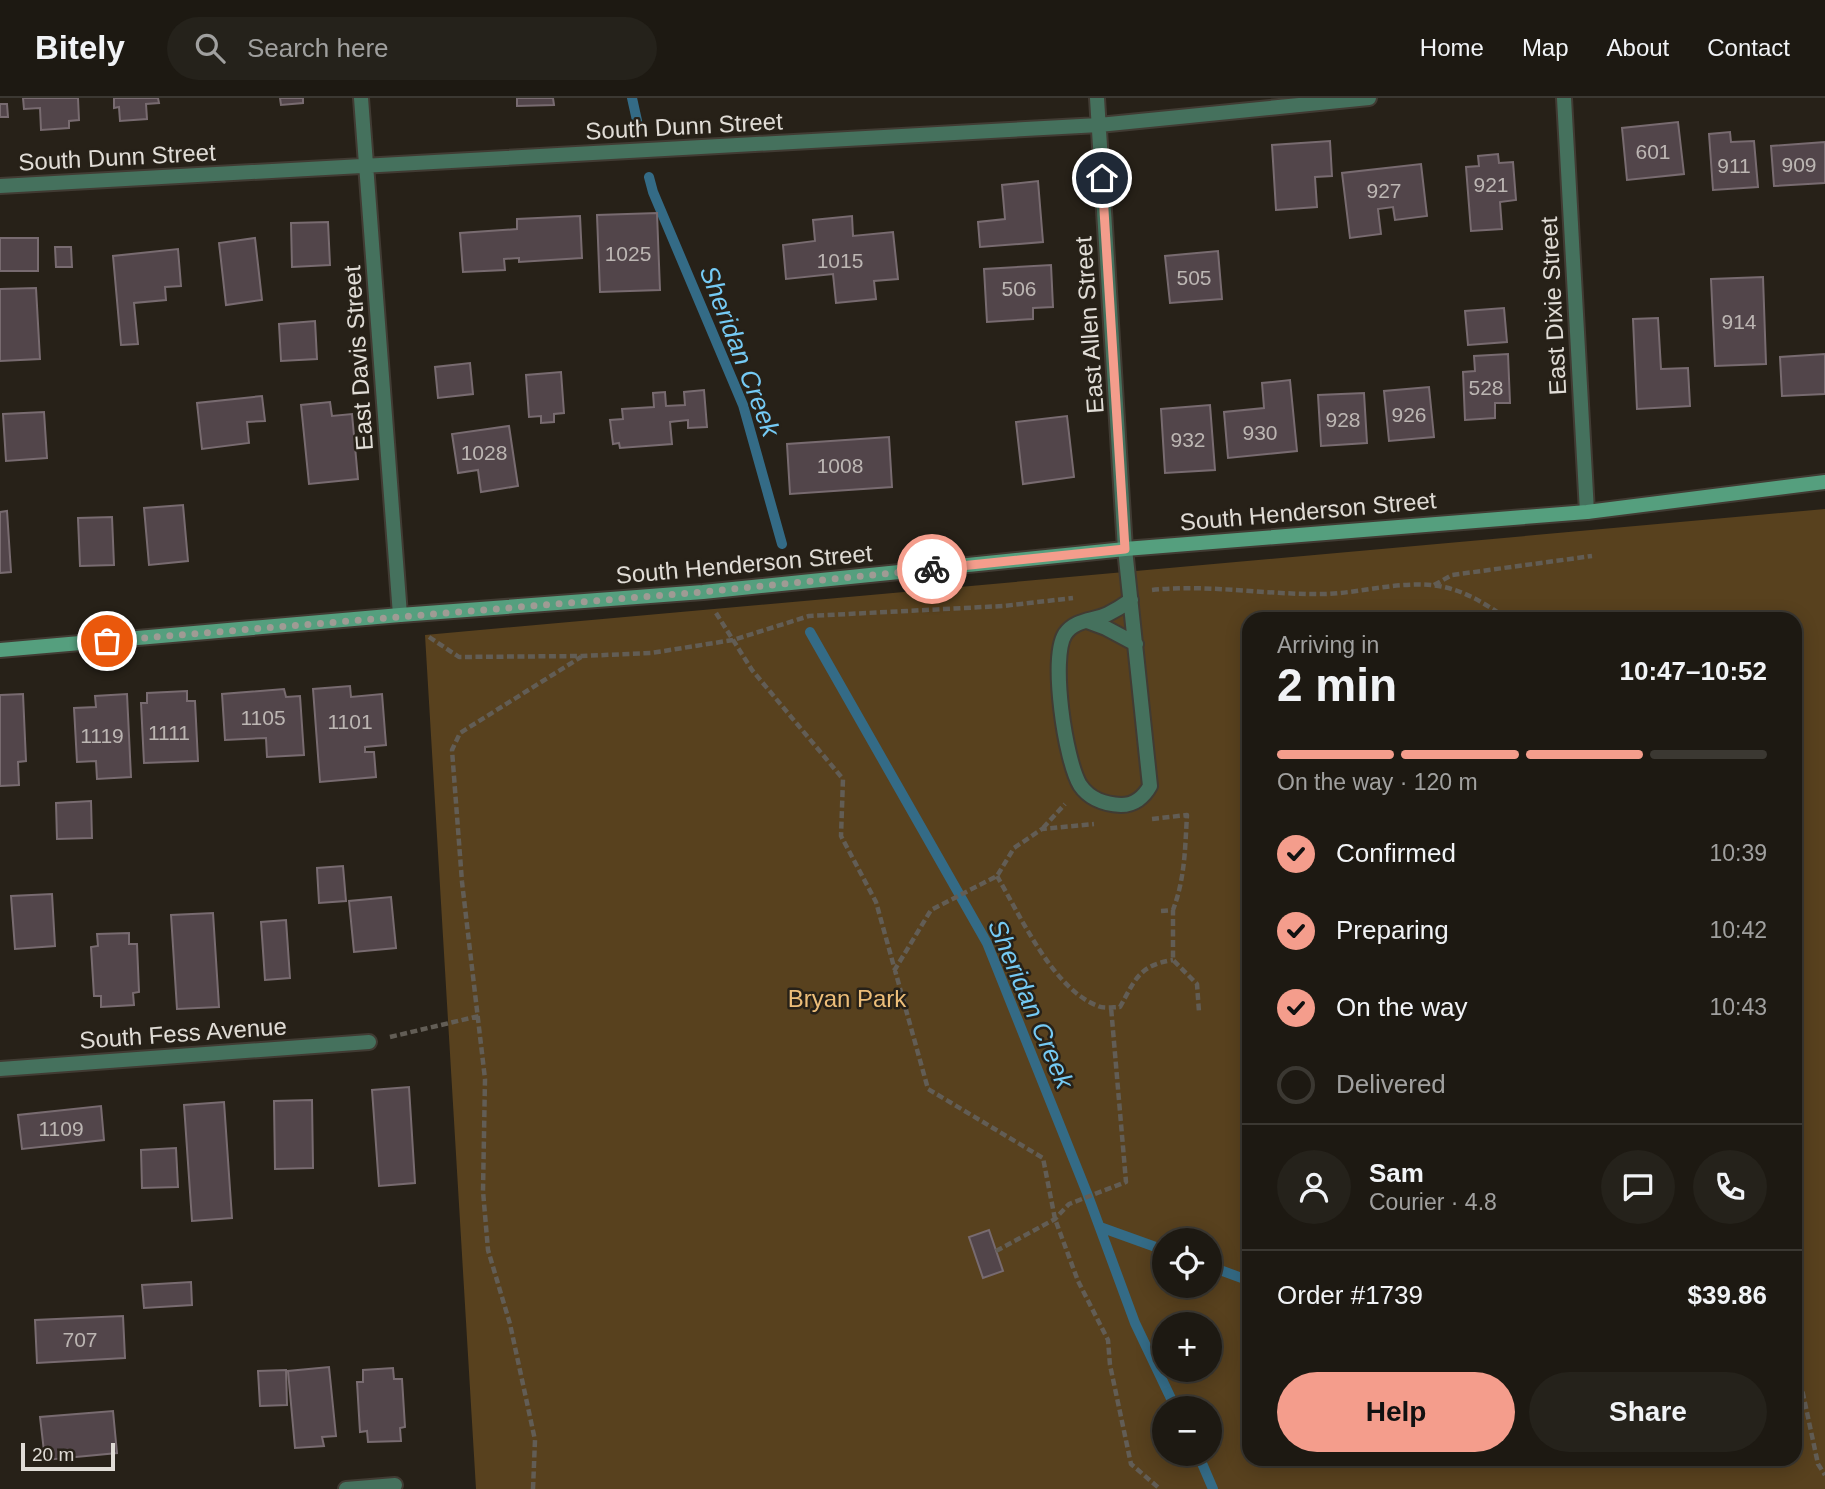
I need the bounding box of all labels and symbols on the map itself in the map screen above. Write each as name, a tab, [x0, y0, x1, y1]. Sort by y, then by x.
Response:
street label: South Dunn Street	[585, 107, 784, 145]
street label: South Dunn Street	[18, 138, 217, 176]
house number: 601	[1635, 140, 1671, 163]
pin	[1072, 148, 1132, 208]
house number: 909	[1781, 153, 1817, 176]
house number: 911	[1717, 154, 1751, 177]
house number: 921	[1473, 173, 1509, 196]
house number: 927	[1366, 179, 1402, 202]
street label: East Dixie Street	[1535, 216, 1571, 396]
street label: East Allen Street	[1069, 235, 1109, 414]
house number: 1025	[605, 242, 651, 265]
house number: 1015	[817, 249, 863, 272]
water label: Sheridan Creek	[694, 261, 787, 443]
street label: East Davis Street	[338, 264, 378, 451]
house number: 505	[1176, 266, 1212, 289]
house number: 506	[1001, 277, 1037, 300]
house number: 914	[1721, 310, 1757, 333]
house number: 528	[1468, 376, 1504, 399]
house number: 926	[1391, 403, 1427, 426]
house number: 928	[1325, 408, 1361, 431]
house number: 930	[1242, 421, 1278, 444]
house number: 932	[1170, 428, 1206, 451]
house number: 1028	[461, 441, 507, 464]
house number: 1008	[817, 454, 863, 477]
street label: South Henderson Street	[1179, 486, 1438, 536]
courier	[897, 534, 967, 604]
street label: South Henderson Street	[615, 539, 874, 589]
pin	[77, 611, 137, 671]
house number: 1105	[240, 706, 286, 729]
house number: 1101	[327, 710, 373, 733]
house number: 1111	[148, 721, 190, 744]
house number: 1119	[80, 724, 124, 747]
water label: Sheridan Creek	[982, 915, 1081, 1095]
park label: Bryan Park	[788, 985, 907, 1012]
street label: South Fess Avenue	[78, 1012, 288, 1054]
house number: 1109	[38, 1117, 84, 1140]
house number: 707	[62, 1328, 98, 1351]
scale bar	[21, 1440, 116, 1472]

